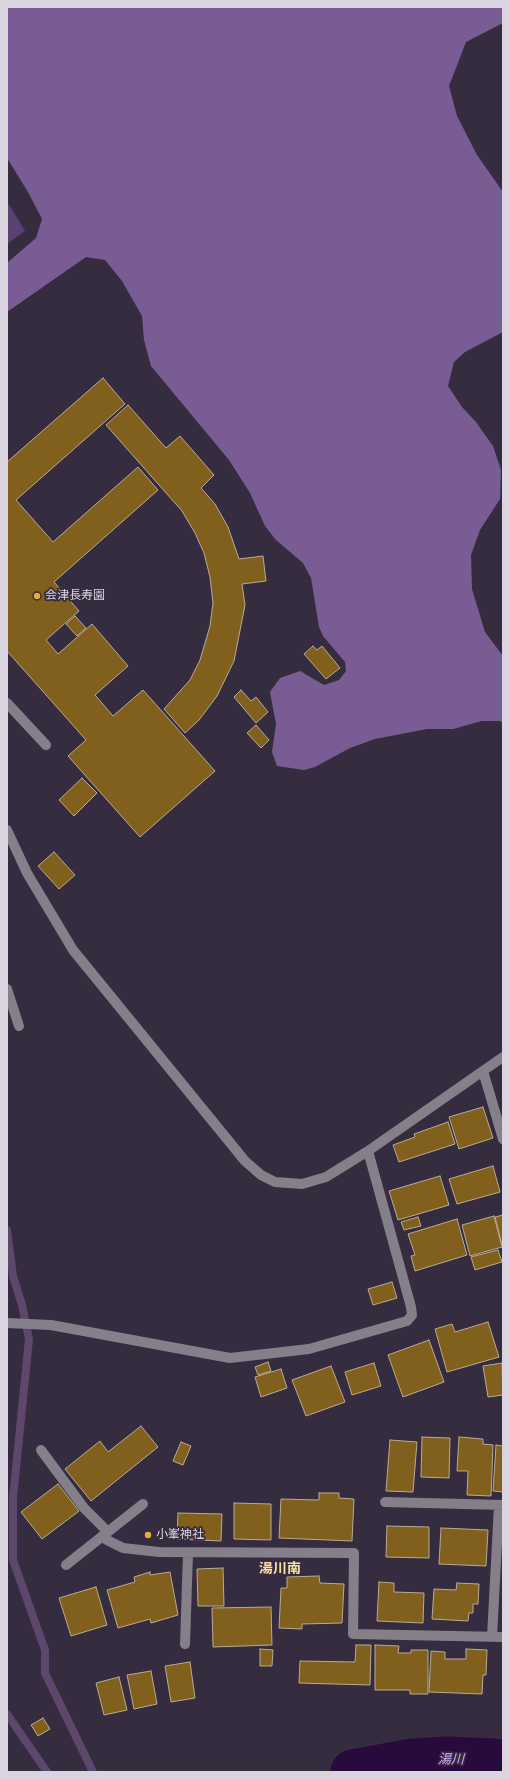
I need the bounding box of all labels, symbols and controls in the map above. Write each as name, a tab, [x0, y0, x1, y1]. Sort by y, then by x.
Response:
place label: 会津長寿園	[45, 589, 105, 603]
marker: 会津長寿園	[32, 591, 42, 601]
place label: 小峯神社	[156, 1528, 204, 1542]
marker: 小峯神社	[143, 1530, 153, 1540]
district label: 湯川南	[259, 1561, 301, 1577]
water label: 湯川	[438, 1752, 464, 1768]

